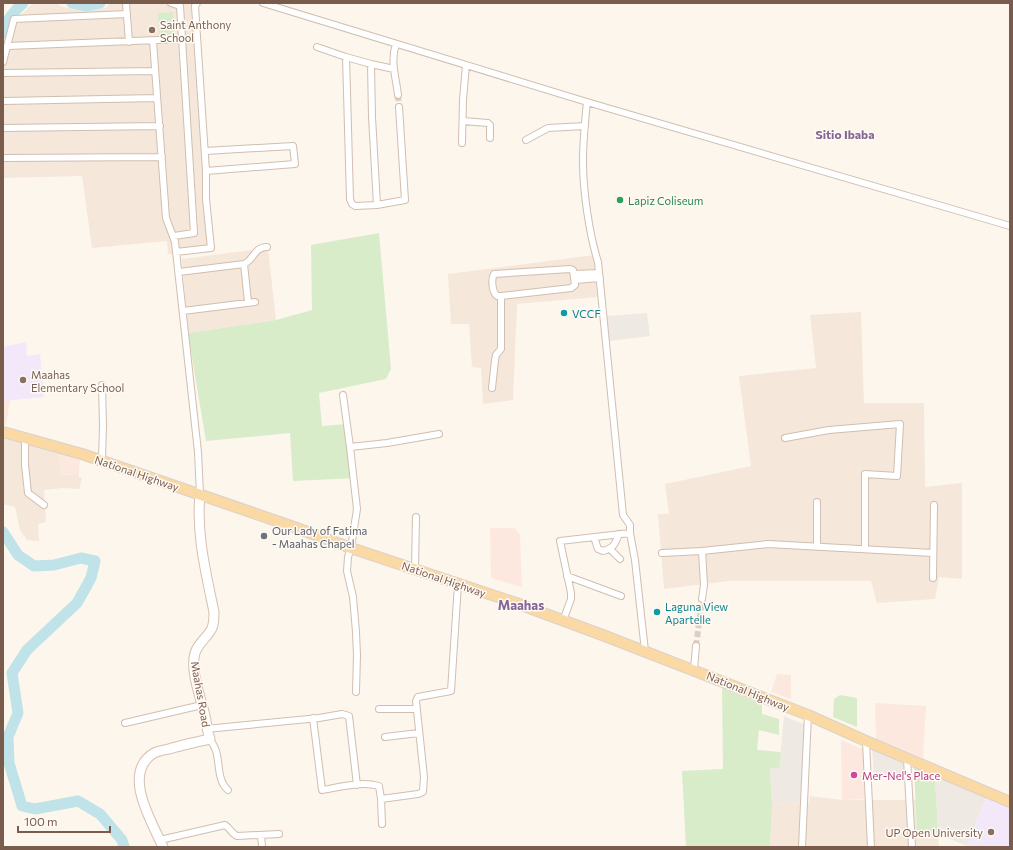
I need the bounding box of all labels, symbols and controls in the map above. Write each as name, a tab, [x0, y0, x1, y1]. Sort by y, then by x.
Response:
place label: Saint Anthony School	[160, 18, 231, 44]
marker: Saint Anthony School	[147, 25, 157, 35]
district label: Sitio Ibaba	[815, 127, 875, 141]
place label: Lapiz Coliseum	[628, 194, 703, 207]
marker: Lapiz Coliseum	[615, 195, 625, 205]
place label: VCCF	[572, 307, 601, 320]
marker: VCCF	[559, 308, 569, 318]
place label: Maahas Elementary School	[31, 368, 124, 394]
marker: Maahas Elementary School	[18, 375, 28, 385]
street label: National Highway	[93, 453, 181, 494]
place label: Our Lady of Fatima - Maahas Chapel	[272, 524, 367, 550]
marker: Our Lady of Fatima - Maahas Chapel	[259, 531, 269, 541]
street label: National Highway	[400, 559, 488, 600]
district label: Maahas	[498, 597, 544, 613]
place label: Laguna View Apartelle	[665, 600, 728, 626]
marker: Laguna View Apartelle	[652, 607, 662, 617]
street label: Maahas Road	[189, 660, 213, 728]
street label: National Highway	[705, 668, 792, 714]
place label: Mer-Nel's Place	[862, 769, 940, 782]
marker: Mer-Nel's Place	[849, 770, 859, 780]
scale bar	[18, 808, 110, 834]
text: 100 m	[24, 814, 58, 828]
place label: UP Open University	[886, 826, 983, 839]
marker: UP Open University	[986, 827, 996, 837]

